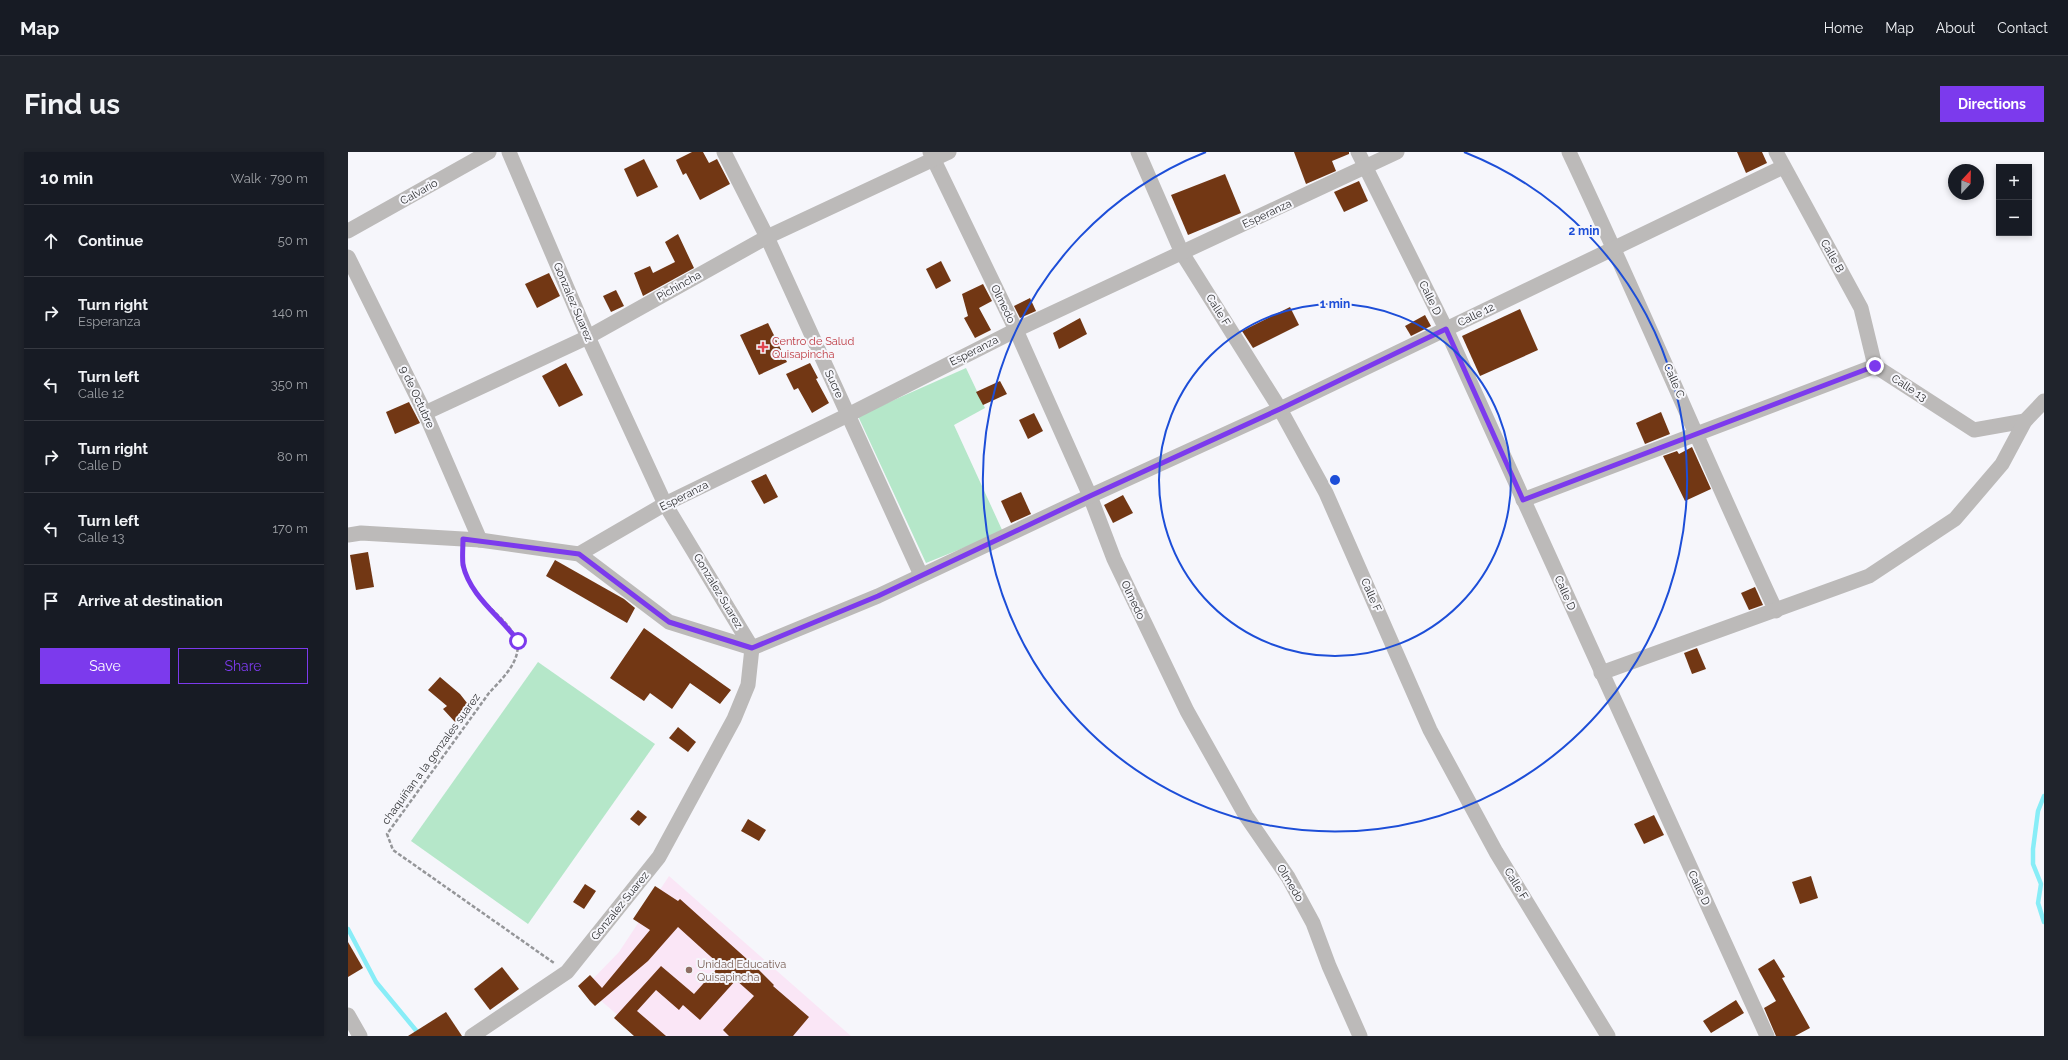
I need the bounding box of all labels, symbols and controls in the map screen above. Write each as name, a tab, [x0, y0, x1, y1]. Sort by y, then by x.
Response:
text: Map	[20, 17, 59, 39]
text: Home	[1824, 20, 1863, 36]
text: Map	[1885, 20, 1914, 36]
text: About	[1936, 20, 1975, 36]
text: Contact	[1997, 20, 2048, 36]
button: Directions	[1940, 86, 2044, 122]
text: Find us	[24, 88, 120, 121]
north arrow	[1948, 164, 1984, 200]
map controls	[1996, 164, 2032, 236]
button: +	[1996, 164, 2032, 200]
text: 10 min	[40, 168, 93, 188]
text: Walk · 790 m	[231, 171, 308, 186]
street label: Calvario	[398, 176, 440, 208]
street label: Esperanza	[1240, 197, 1294, 231]
button: −	[1996, 200, 2032, 236]
text: 2 min	[1568, 224, 1600, 238]
icon: ahead	[40, 230, 62, 252]
text: Continue	[78, 232, 143, 250]
text: 50 m	[278, 233, 308, 248]
street label: Calle B	[1818, 237, 1846, 275]
street label: Gonzalez Suarez	[551, 261, 596, 344]
street label: Pichincha	[654, 268, 704, 304]
street label: Calle D	[1416, 279, 1444, 317]
street label: Olmedo	[988, 283, 1018, 326]
street label: Calle F	[1203, 292, 1233, 329]
text: Turn right	[78, 296, 148, 314]
text: 1 min	[1320, 297, 1350, 311]
street label: Calle 12	[1456, 300, 1497, 329]
icon: right	[40, 302, 62, 324]
text: 140 m	[272, 305, 308, 320]
text: Esperanza	[78, 314, 141, 329]
street label: Esperanza	[947, 333, 1001, 369]
place label: Centro de Salud Quisapincha	[772, 335, 854, 361]
marker: Centro de Salud Quisapincha	[757, 341, 769, 353]
route end	[1866, 357, 1884, 375]
street label: Calle C	[1661, 362, 1688, 401]
street label: 9 de Octubre	[397, 364, 437, 431]
text: Turn left	[78, 368, 139, 386]
street label: Sucre	[822, 368, 846, 401]
street label: Calle 13	[1889, 372, 1929, 404]
icon: left	[40, 374, 62, 396]
text: 350 m	[271, 377, 308, 392]
text: Calle 12	[78, 386, 124, 401]
text: Turn right	[78, 440, 148, 458]
icon: right	[40, 446, 62, 468]
text: 80 m	[277, 449, 308, 464]
text: Calle D	[78, 458, 121, 473]
centre of rings	[1328, 473, 1342, 487]
street label: Esperanza	[657, 478, 711, 514]
text: Turn left	[78, 512, 139, 530]
icon: left	[40, 518, 62, 540]
text: 170 m	[272, 521, 308, 536]
text: Calle 13	[78, 530, 125, 545]
street label: Gonzalez Suarez	[691, 551, 746, 631]
street label: Calle D	[1552, 574, 1578, 613]
street label: Calle F	[1358, 576, 1384, 614]
street label: Olmedo	[1118, 579, 1148, 622]
icon: arrive	[40, 590, 62, 612]
text: Arrive at destination	[78, 592, 223, 610]
route start	[509, 632, 527, 650]
button: Save	[40, 648, 170, 684]
button: Share	[178, 648, 308, 684]
street label: chaquiñan a la gonzales suarez	[379, 691, 483, 827]
street label: Olmedo	[1274, 862, 1306, 904]
street label: Calle F	[1501, 866, 1531, 903]
street label: Gonzalez Suarez	[588, 869, 652, 943]
street label: Calle D	[1685, 869, 1713, 907]
place label: Unidad Educativa Quisapincha	[697, 958, 786, 984]
marker: Unidad Educativa Quisapincha	[684, 965, 694, 975]

